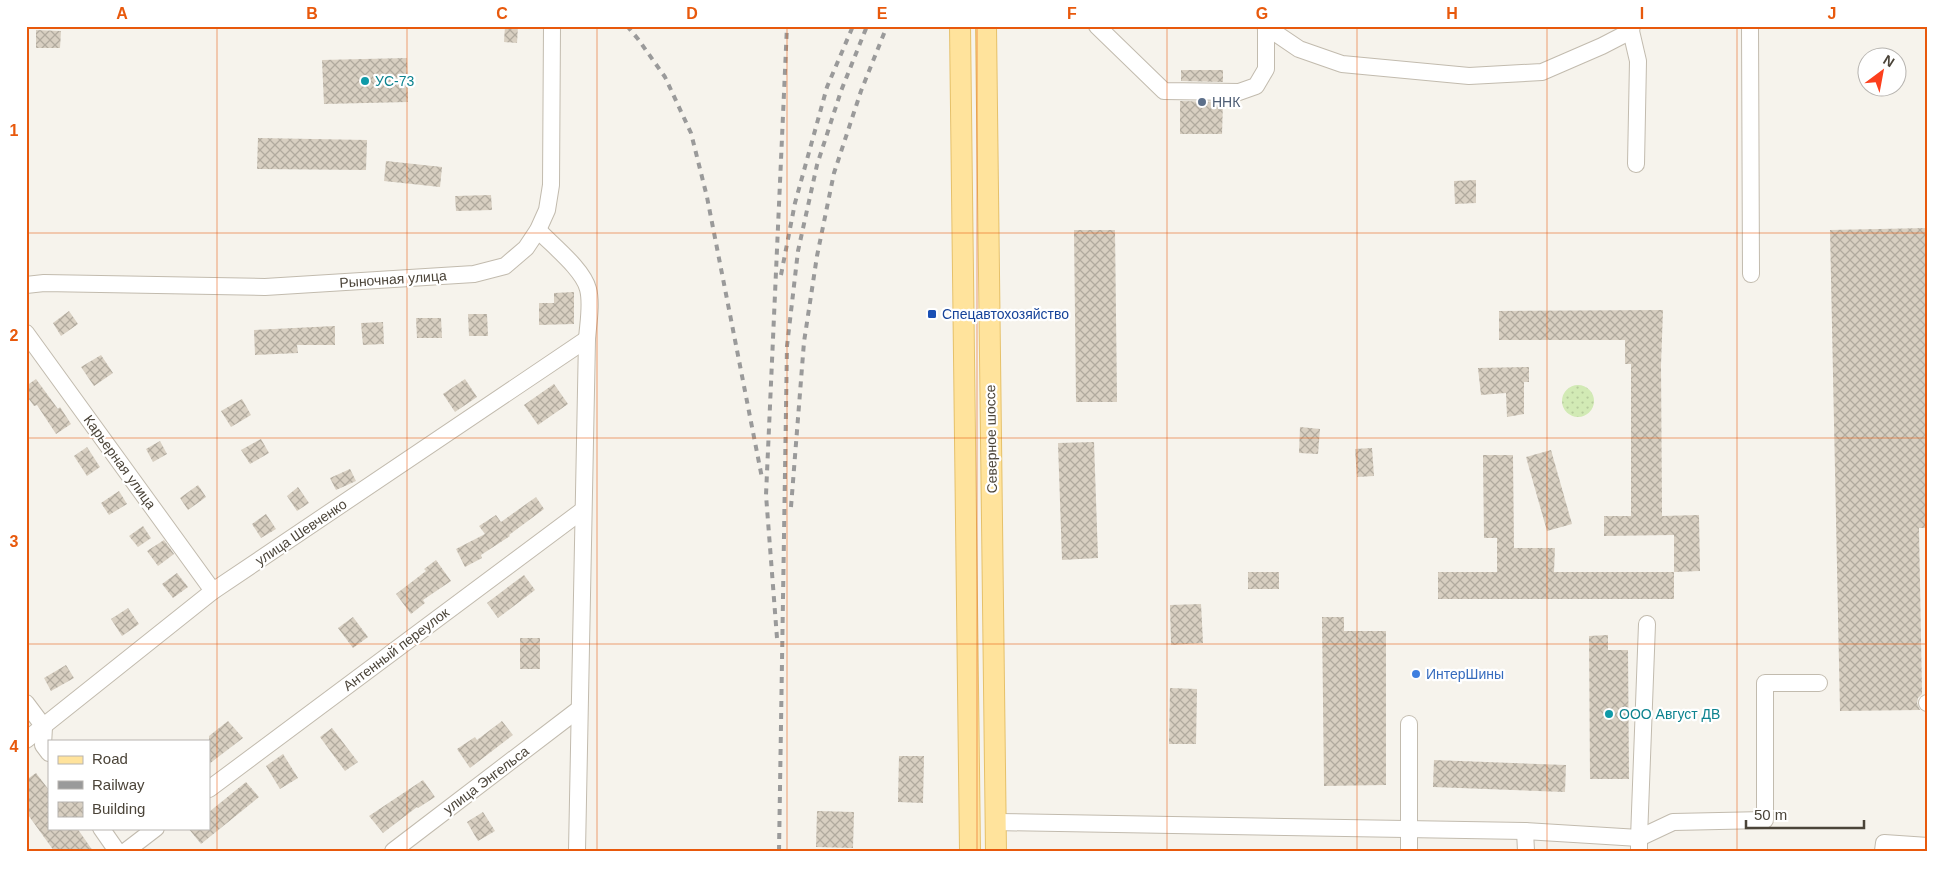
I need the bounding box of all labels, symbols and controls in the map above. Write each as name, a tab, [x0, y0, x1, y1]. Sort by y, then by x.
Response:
text: A	[116, 5, 128, 22]
text: B	[306, 5, 318, 22]
text: C	[496, 5, 508, 22]
text: D	[686, 5, 698, 22]
text: E	[877, 5, 888, 22]
text: F	[1067, 5, 1077, 22]
text: G	[1256, 5, 1268, 22]
text: H	[1446, 5, 1458, 22]
text: I	[1640, 5, 1644, 22]
text: J	[1828, 5, 1836, 22]
north arrow	[1856, 48, 1906, 98]
text: N	[1880, 52, 1897, 70]
place label: УС-73	[375, 73, 414, 89]
marker: УС-73	[359, 75, 371, 87]
place label: ННК	[1212, 94, 1241, 110]
marker: ННК	[1196, 96, 1208, 108]
text: 1	[10, 122, 19, 139]
street label: Рыночная улица	[339, 267, 447, 291]
place label: Спецавтохозяйство	[942, 306, 1069, 322]
marker: Спецавтохозяйство	[926, 308, 938, 320]
text: 2	[10, 327, 19, 344]
street label: Северное шоссе	[982, 384, 1000, 494]
street label: Карьерная улица	[81, 412, 160, 512]
street label: улица Шевченко	[252, 495, 350, 568]
text: 3	[10, 533, 19, 550]
street label: Антенный переулок	[340, 604, 453, 694]
place label: ИнтерШины	[1426, 666, 1504, 682]
marker: ИнтерШины	[1410, 668, 1422, 680]
place label: ООО Август ДВ	[1619, 706, 1720, 722]
marker: ООО Август ДВ	[1603, 708, 1615, 720]
text: 4	[10, 738, 19, 755]
legend	[48, 740, 210, 830]
street label: улица Энгельса	[440, 743, 532, 817]
text: Road	[92, 750, 128, 767]
text: Railway	[92, 776, 145, 793]
scale bar	[1746, 797, 1864, 829]
text: Building	[92, 800, 145, 817]
text: 50 m	[1754, 806, 1787, 823]

